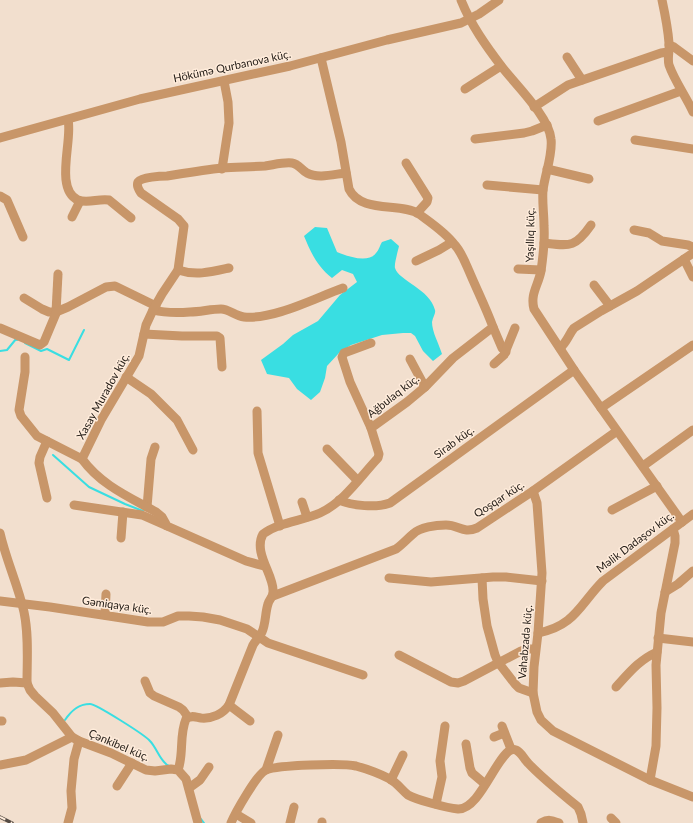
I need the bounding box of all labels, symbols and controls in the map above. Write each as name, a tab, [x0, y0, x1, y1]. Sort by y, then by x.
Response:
street label: Hökümə Qurbanova küç.	[172, 47, 292, 84]
street label: Yaşıllıq küç.	[523, 207, 536, 263]
street label: Xasay Muradov küç.	[73, 350, 132, 441]
street label: Ağbulaq küç.	[364, 371, 421, 420]
street label: Sirab küç.	[431, 423, 476, 461]
street label: Qoşqar küç.	[471, 477, 526, 520]
street label: Məlik Dadaşov küç.	[593, 508, 676, 575]
street label: Gəmiqaya küç.	[81, 593, 153, 616]
street label: Vahabzadə küç.	[515, 604, 534, 680]
street label: Çənkibel küç.	[87, 726, 151, 763]

